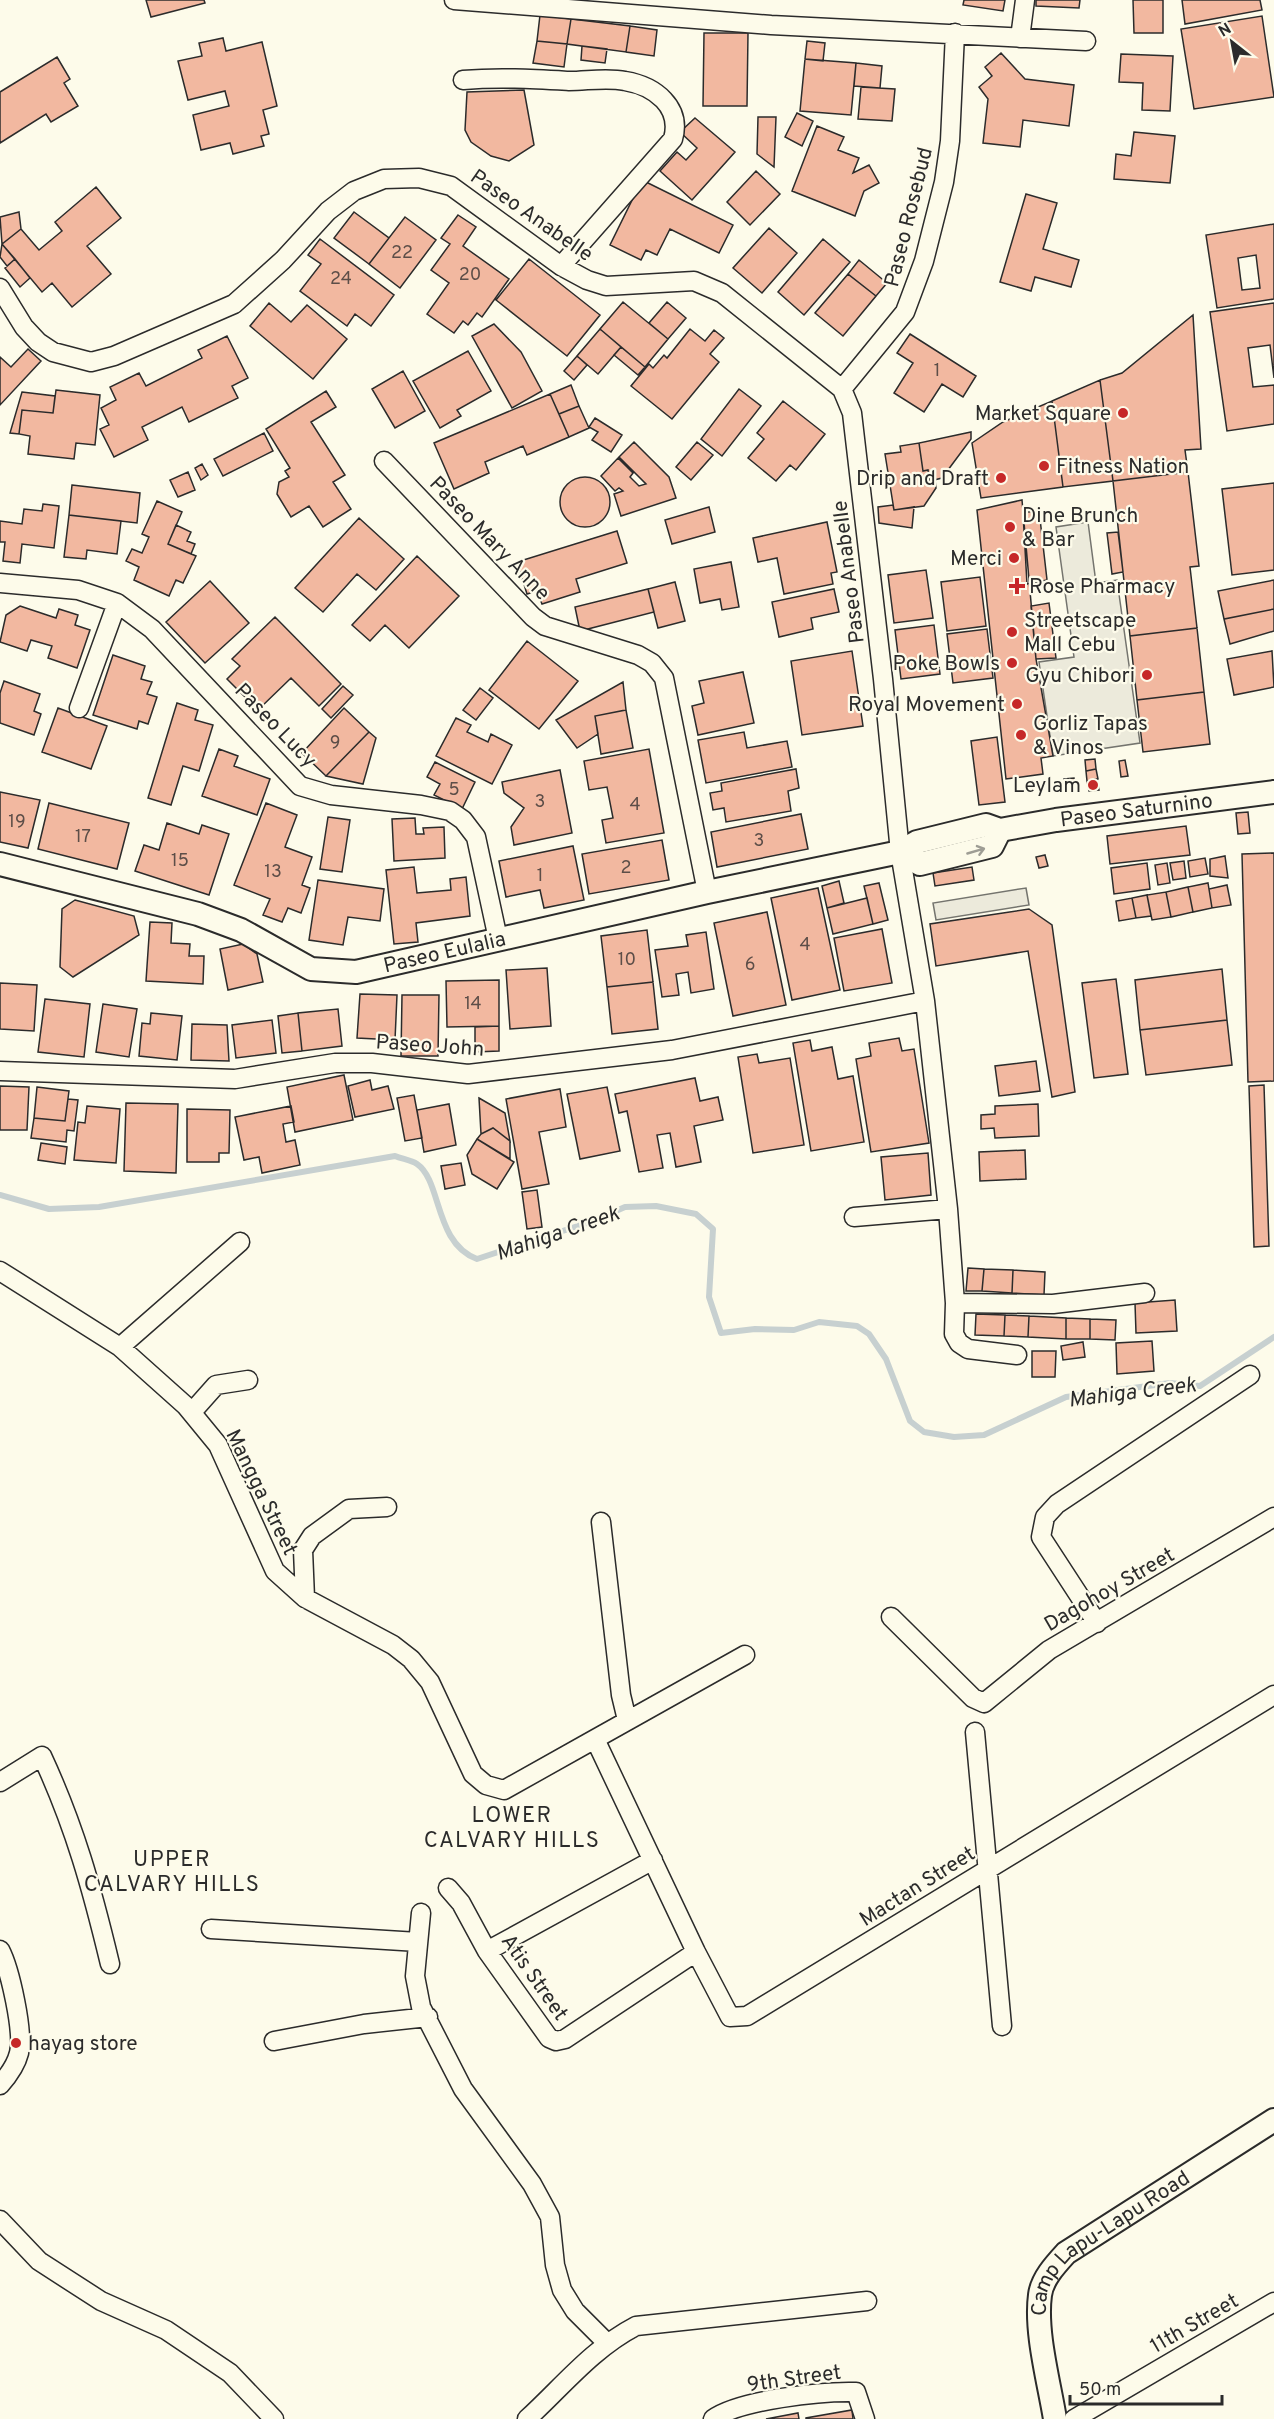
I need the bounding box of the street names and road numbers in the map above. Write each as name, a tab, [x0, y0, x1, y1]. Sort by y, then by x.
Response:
street label: Paseo Rosebud	[879, 145, 940, 290]
street label: Paseo Anabelle	[464, 164, 598, 269]
street label: Paseo Mary Anne	[423, 471, 555, 607]
street label: Paseo Anabelle	[827, 499, 872, 645]
street label: Paseo Lucy	[228, 678, 322, 774]
street label: Paseo Saturnino	[1059, 788, 1215, 834]
street label: Paseo Eulalia	[381, 926, 509, 980]
street label: Paseo John	[375, 1029, 485, 1064]
street label: Mangga Street	[218, 1425, 303, 1560]
street label: Dagohoy Street	[1040, 1542, 1180, 1639]
street label: Mactan Street	[855, 1841, 981, 1934]
street label: Atis Street	[494, 1929, 573, 2026]
street label: Camp Lapu-Lapu Road	[1027, 2165, 1195, 2316]
street label: 11th Street	[1146, 2288, 1244, 2360]
street label: 9th Street	[745, 2360, 843, 2399]

